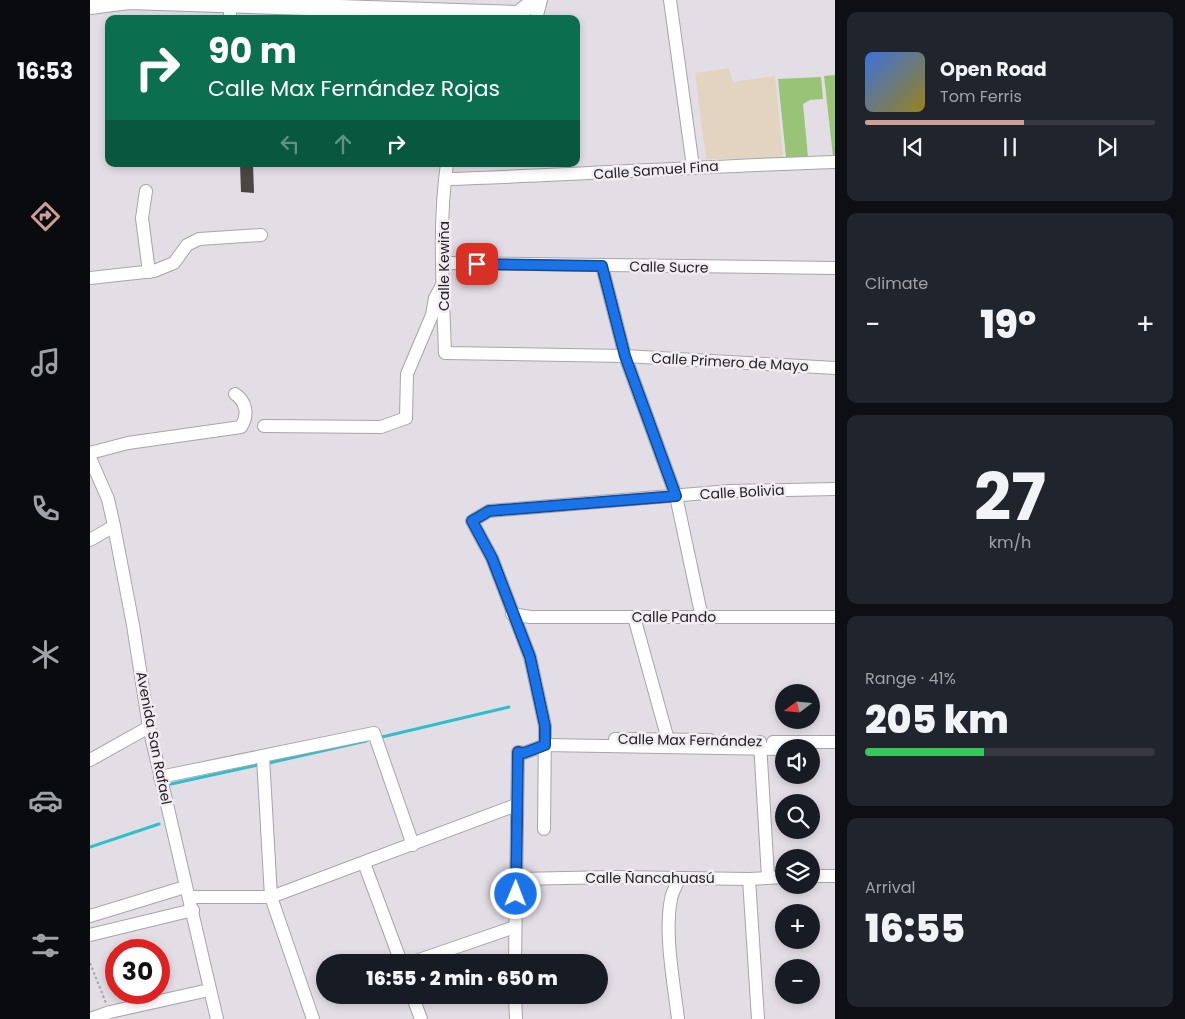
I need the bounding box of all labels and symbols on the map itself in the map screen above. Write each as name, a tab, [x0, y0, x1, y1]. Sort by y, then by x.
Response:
street label: Calle Samuel Fina	[593, 156, 719, 184]
street label: Calle Kewiña	[434, 221, 454, 311]
pin	[456, 243, 498, 285]
street label: Calle Sucre	[629, 256, 709, 278]
street label: Calle Primero de Mayo	[651, 348, 809, 376]
street label: Calle Bolivia	[699, 480, 785, 504]
street label: Calle Pando	[632, 607, 716, 627]
street label: Avenida San Rafael	[131, 670, 177, 806]
north arrow	[775, 684, 820, 729]
street label: Calle Max Fernández	[618, 729, 762, 751]
position arrow	[489, 867, 541, 919]
street label: Calle Ñancahuasú	[585, 868, 715, 888]
speed limit sign: 30	[105, 939, 170, 1004]

